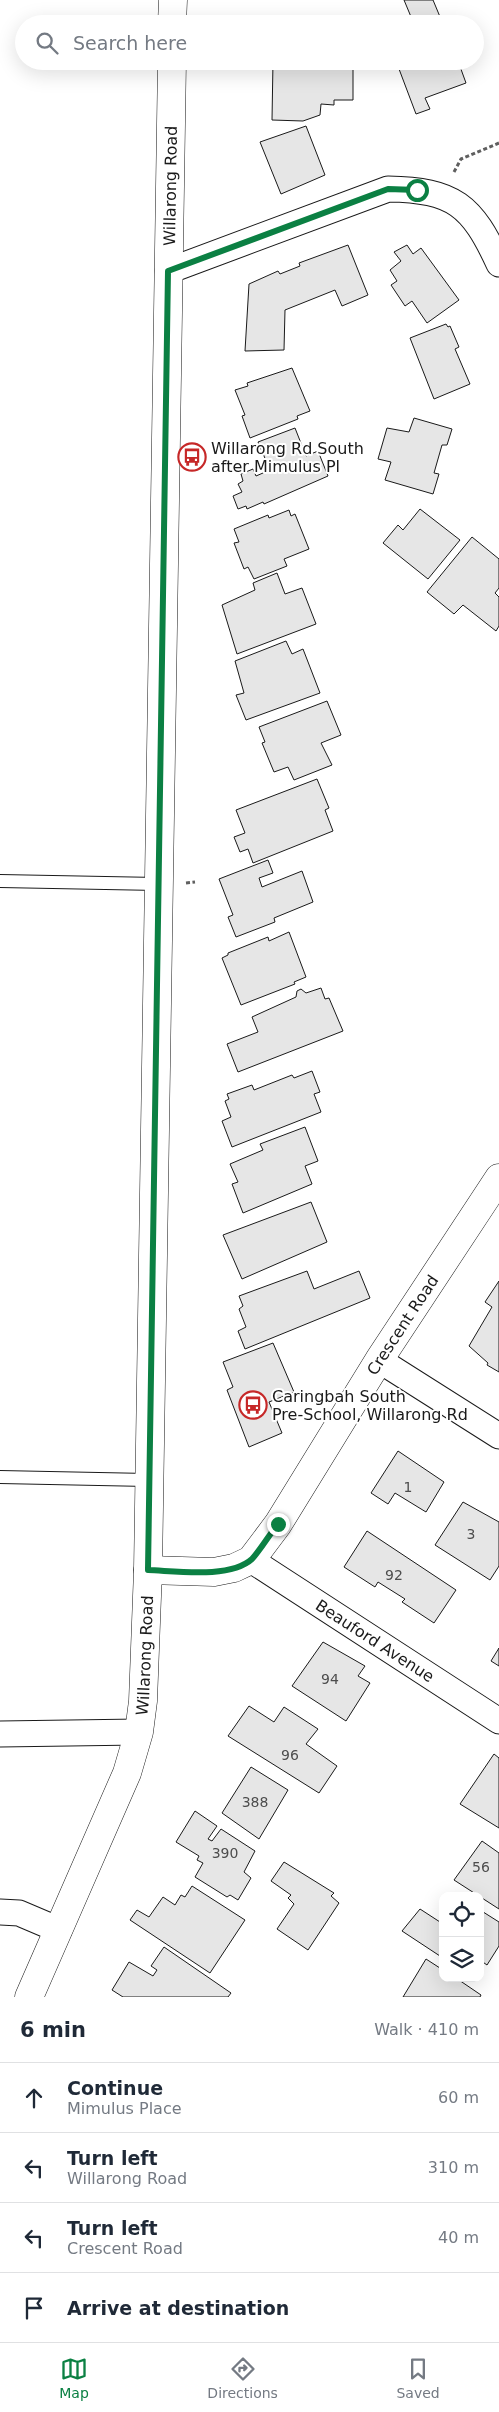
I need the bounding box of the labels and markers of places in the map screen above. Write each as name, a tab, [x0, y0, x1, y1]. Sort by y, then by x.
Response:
place label: Willarong Rd South after Mimulus Pl	[211, 439, 364, 476]
bus stop icon: Willarong Rd South after Mimulus Pl	[177, 442, 207, 472]
place label: Caringbah South Pre-School, Willarong Rd	[272, 1387, 468, 1424]
bus stop icon: Caringbah South Pre-School, Willarong Rd	[238, 1390, 268, 1420]

